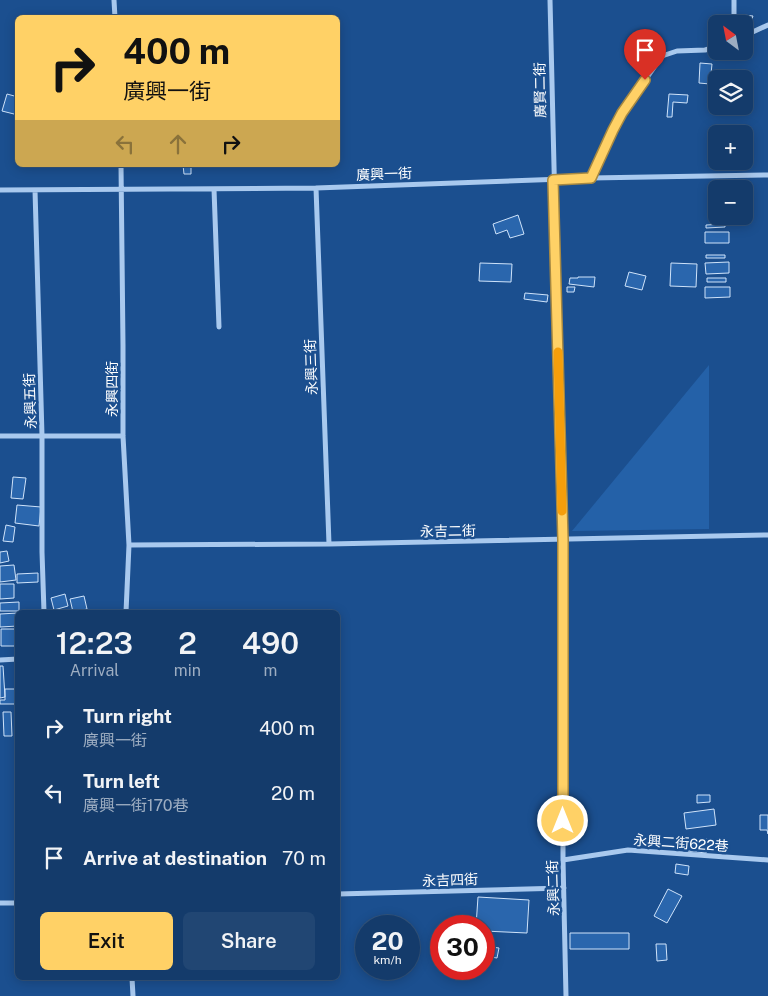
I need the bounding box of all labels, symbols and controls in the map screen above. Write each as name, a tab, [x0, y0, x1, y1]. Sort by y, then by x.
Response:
north arrow	[708, 15, 752, 60]
map controls	[708, 15, 753, 225]
pin	[624, 29, 666, 80]
text: 400 m	[123, 31, 230, 72]
icon: right	[40, 35, 105, 100]
icon: arrive	[631, 36, 659, 64]
street label: 廣賢二街	[532, 62, 548, 118]
button: layers	[708, 70, 753, 115]
text: 廣興一街	[123, 78, 211, 104]
button: +	[708, 125, 753, 170]
icon: left	[111, 130, 139, 158]
icon: ahead	[164, 130, 192, 158]
icon: right	[217, 130, 245, 158]
street label: 廣興一街	[356, 165, 412, 183]
button: −	[708, 180, 753, 225]
street label: 永興三街	[302, 339, 320, 395]
street label: 永興四街	[104, 361, 120, 417]
street label: 永興五街	[21, 373, 39, 429]
street label: 永吉二街	[420, 523, 476, 539]
text: 12:23	[56, 625, 133, 661]
text: 2	[178, 625, 197, 661]
text: 490	[242, 625, 299, 661]
text: Arrival	[70, 661, 119, 680]
text: min	[174, 661, 201, 680]
text: m	[264, 661, 277, 680]
text: Turn right	[83, 705, 172, 727]
icon: right	[40, 714, 68, 742]
text: 400 m	[259, 717, 315, 739]
text: 廣興一街	[83, 731, 147, 750]
text: Turn left	[83, 770, 160, 792]
icon: left	[40, 779, 68, 807]
text: 20 m	[271, 782, 315, 804]
position arrow	[536, 794, 588, 846]
text: 廣興一街170巷	[83, 796, 189, 815]
street label: 永興二街622巷	[633, 832, 729, 854]
icon: arrive	[40, 844, 68, 872]
text: Arrive at destination	[83, 847, 267, 869]
text: 70 m	[282, 847, 326, 869]
street label: 永興二街	[544, 860, 562, 916]
street label: 永吉四街	[422, 871, 478, 889]
button: Exit	[40, 912, 173, 970]
button: Share	[183, 912, 315, 970]
speed limit sign: 30	[430, 915, 495, 980]
text: 20	[372, 926, 404, 956]
text: km/h	[373, 953, 402, 967]

